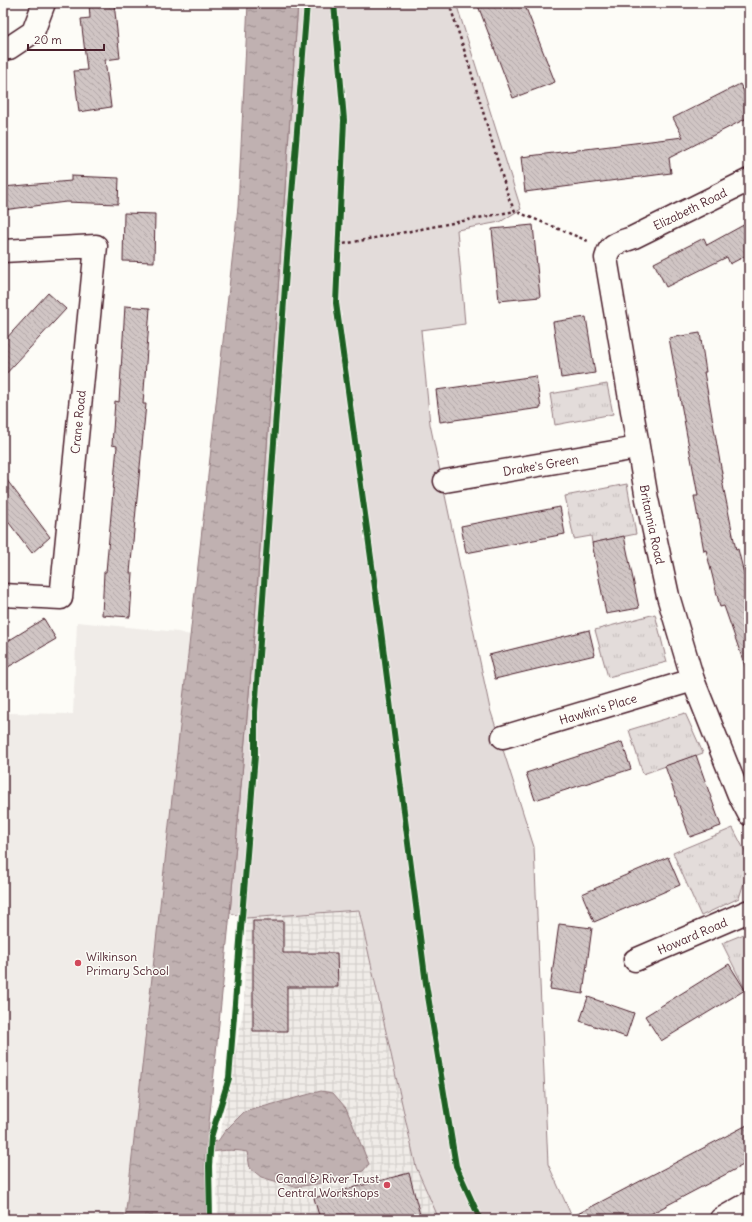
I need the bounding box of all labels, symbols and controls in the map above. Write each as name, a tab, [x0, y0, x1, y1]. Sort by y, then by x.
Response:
scale bar	[28, 26, 104, 52]
text: 20 m	[34, 32, 62, 47]
street label: Elizabeth Road	[651, 185, 729, 233]
street label: Crane Road	[67, 389, 89, 455]
street label: Drake's Green	[502, 451, 580, 478]
street label: Britannia Road	[637, 484, 668, 566]
street label: Hawkin's Place	[557, 690, 638, 727]
street label: Howard Road	[655, 914, 729, 957]
place label: Wilkinson Primary School	[86, 949, 169, 978]
marker: Wilkinson Primary School	[73, 958, 83, 968]
place label: Canal & River Trust Central Workshops	[276, 1171, 379, 1200]
marker: Canal & River Trust Central Workshops	[382, 1180, 392, 1190]

